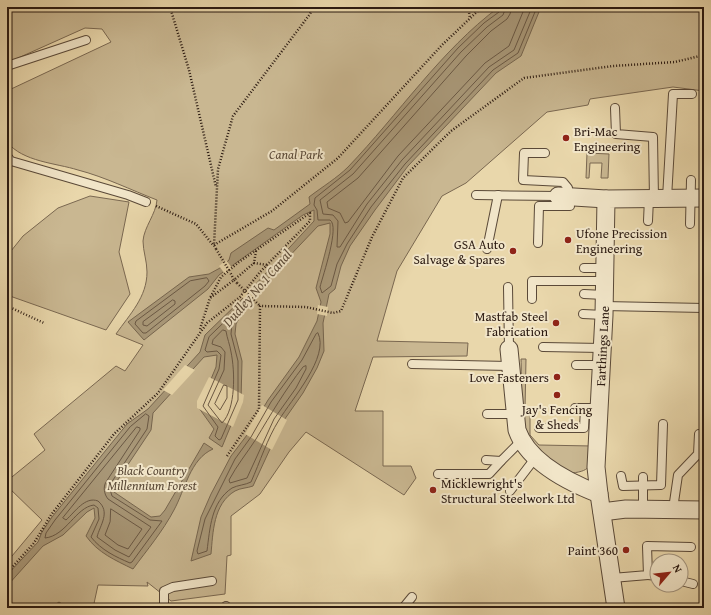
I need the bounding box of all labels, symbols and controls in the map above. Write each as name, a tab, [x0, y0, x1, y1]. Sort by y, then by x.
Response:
place label: Bri-Mac Engineering	[574, 122, 641, 156]
marker: Bri-Mac Engineering	[561, 133, 571, 143]
park label: Canal Park	[269, 145, 323, 164]
place label: Ufone Precission Engineering	[576, 224, 668, 258]
place label: GSA Auto Salvage & Spares	[413, 235, 505, 269]
marker: Ufone Precission Engineering	[563, 235, 573, 245]
water label: Dudley No.1 Canal	[217, 245, 297, 332]
marker: GSA Auto Salvage & Spares	[508, 246, 518, 256]
street label: Farthings Lane	[591, 305, 614, 387]
place label: Mastfab Steel Fabrication	[475, 307, 549, 341]
marker: Mastfab Steel Fabrication	[551, 318, 561, 328]
place label: Love Fasteners	[469, 368, 549, 387]
marker: Love Fasteners	[552, 372, 562, 382]
marker: Jay's Fencing & Sheds	[552, 390, 562, 400]
place label: Jay's Fencing & Sheds	[520, 400, 593, 434]
park label: Black Country Millennium Forest	[107, 461, 198, 495]
place label: Micklewright's Structural Steelwork Ltd	[441, 474, 575, 508]
marker: Micklewright's Structural Steelwork Ltd	[428, 485, 438, 495]
place label: Paint 360	[568, 541, 618, 560]
marker: Paint 360	[621, 545, 631, 555]
north arrow	[649, 553, 689, 593]
text: N	[669, 561, 687, 576]

